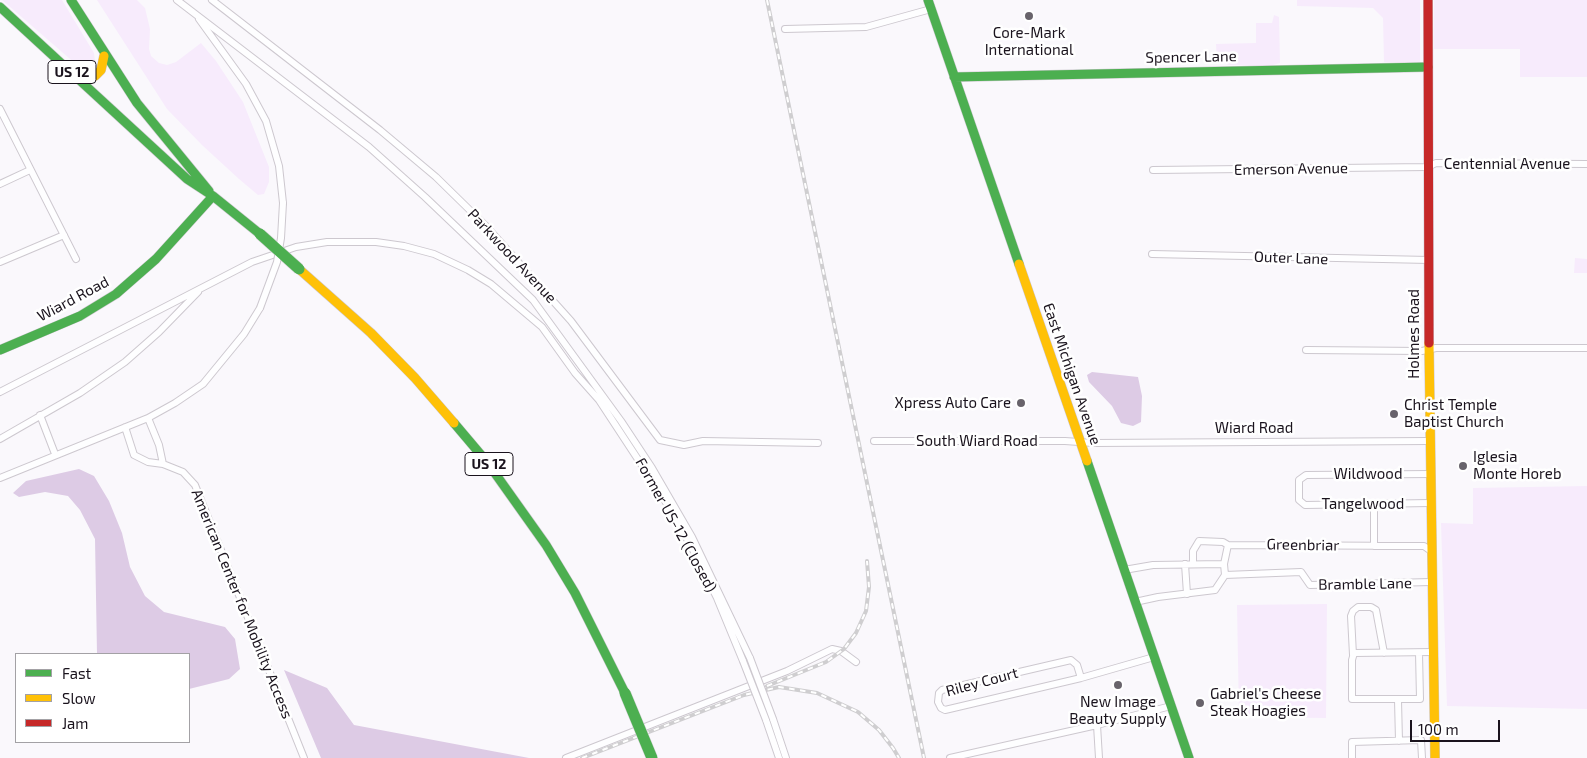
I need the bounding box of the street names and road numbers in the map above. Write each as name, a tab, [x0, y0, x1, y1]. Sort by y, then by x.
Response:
street label: Spencer Lane	[1145, 47, 1237, 67]
road number: US 12	[48, 61, 96, 84]
street label: Centennial Avenue	[1444, 155, 1570, 173]
street label: Emerson Avenue	[1234, 159, 1348, 179]
street label: Parkwood Avenue	[464, 205, 560, 307]
street label: Outer Lane	[1254, 248, 1328, 268]
street label: Wiard Road	[34, 273, 112, 325]
street label: Holmes Road	[1405, 289, 1423, 379]
street label: East Michigan Avenue	[1039, 301, 1105, 447]
street label: Wiard Road	[1215, 419, 1293, 437]
street label: South Wiard Road	[916, 432, 1038, 450]
road number: US 12	[465, 452, 513, 476]
street label: Former US-12 (Closed)	[632, 455, 720, 595]
street label: Wildwood	[1334, 465, 1402, 483]
street label: American Center for Mobility Access	[188, 487, 296, 721]
street label: Tangelwood	[1322, 495, 1404, 513]
street label: Greenbriar	[1267, 535, 1339, 555]
street label: Bramble Lane	[1318, 574, 1412, 594]
street label: Riley Court	[944, 664, 1020, 700]

